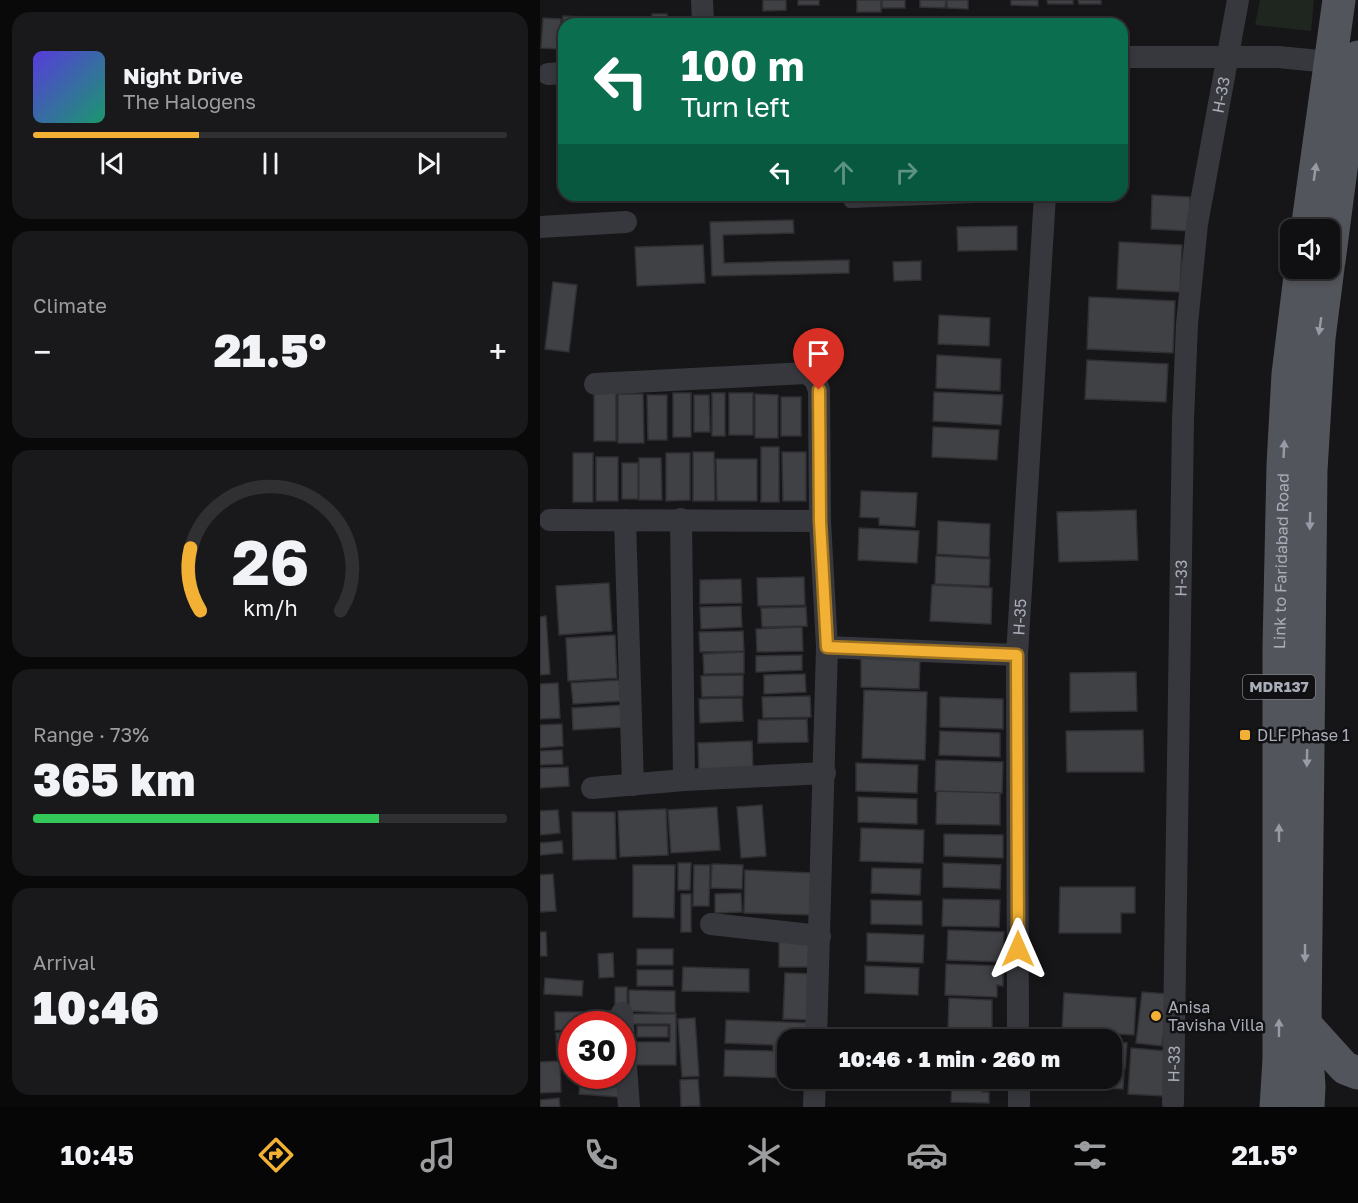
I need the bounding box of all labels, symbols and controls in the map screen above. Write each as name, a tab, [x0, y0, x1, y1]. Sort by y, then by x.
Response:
text: 100 m	[681, 40, 804, 90]
icon: left	[582, 42, 660, 120]
text: Night Drive	[123, 62, 243, 89]
street label: H-33	[1207, 75, 1234, 115]
text: The Halogens	[123, 89, 256, 113]
text: Turn left	[681, 91, 790, 123]
icon: previous	[96, 147, 129, 180]
icon: pause	[254, 147, 287, 180]
icon: next	[412, 147, 445, 180]
icon: left	[764, 156, 797, 189]
icon: ahead	[827, 156, 860, 189]
icon: right	[890, 156, 923, 189]
one-way arrow	[1310, 162, 1319, 181]
map controls	[1280, 219, 1340, 279]
button: sound	[1280, 219, 1340, 279]
text: Climate	[33, 293, 107, 317]
one-way arrow	[1316, 317, 1325, 336]
text: 21.5°	[214, 323, 326, 377]
pin	[793, 328, 844, 390]
text: −	[33, 332, 51, 371]
text: +	[489, 332, 507, 371]
icon: arrive	[802, 337, 835, 370]
one-way arrow	[1279, 439, 1288, 458]
street label: Link to Faridabad Road	[1269, 473, 1293, 649]
one-way arrow	[1305, 512, 1315, 531]
text: 26	[231, 524, 309, 599]
street label: H-33	[1170, 559, 1191, 597]
text: km/h	[243, 595, 297, 621]
street label: H-35	[1008, 598, 1030, 636]
road number: MDR137	[1243, 675, 1315, 699]
text: Range · 73%	[33, 722, 149, 746]
place label: DLF Phase 1	[1257, 725, 1350, 745]
marker: DLF Phase 1	[1238, 728, 1252, 742]
one-way arrow	[1302, 749, 1312, 768]
text: 365 km	[33, 752, 195, 806]
one-way arrow	[1274, 823, 1284, 842]
position arrow	[986, 917, 1050, 981]
one-way arrow	[1300, 944, 1310, 963]
text: Arrival	[33, 950, 96, 974]
text: 10:46	[33, 980, 159, 1034]
place label: Anisa Tavisha Villa	[1168, 997, 1264, 1035]
marker: Anisa Tavisha Villa	[1149, 1009, 1163, 1023]
speed limit sign: 30	[558, 1011, 636, 1089]
one-way arrow	[1274, 1018, 1284, 1037]
text: 10:46 · 1 min · 260 m	[839, 1045, 1060, 1072]
street label: H-33	[1163, 1045, 1184, 1083]
icon: directions	[255, 1134, 297, 1176]
icon: music	[417, 1134, 459, 1176]
icon: phone	[580, 1134, 622, 1176]
icon: climate	[743, 1134, 785, 1176]
icon: car	[906, 1134, 948, 1176]
icon: filters	[1069, 1134, 1111, 1176]
text: 10:45	[60, 1139, 134, 1171]
text: 21.5°	[1232, 1139, 1298, 1171]

